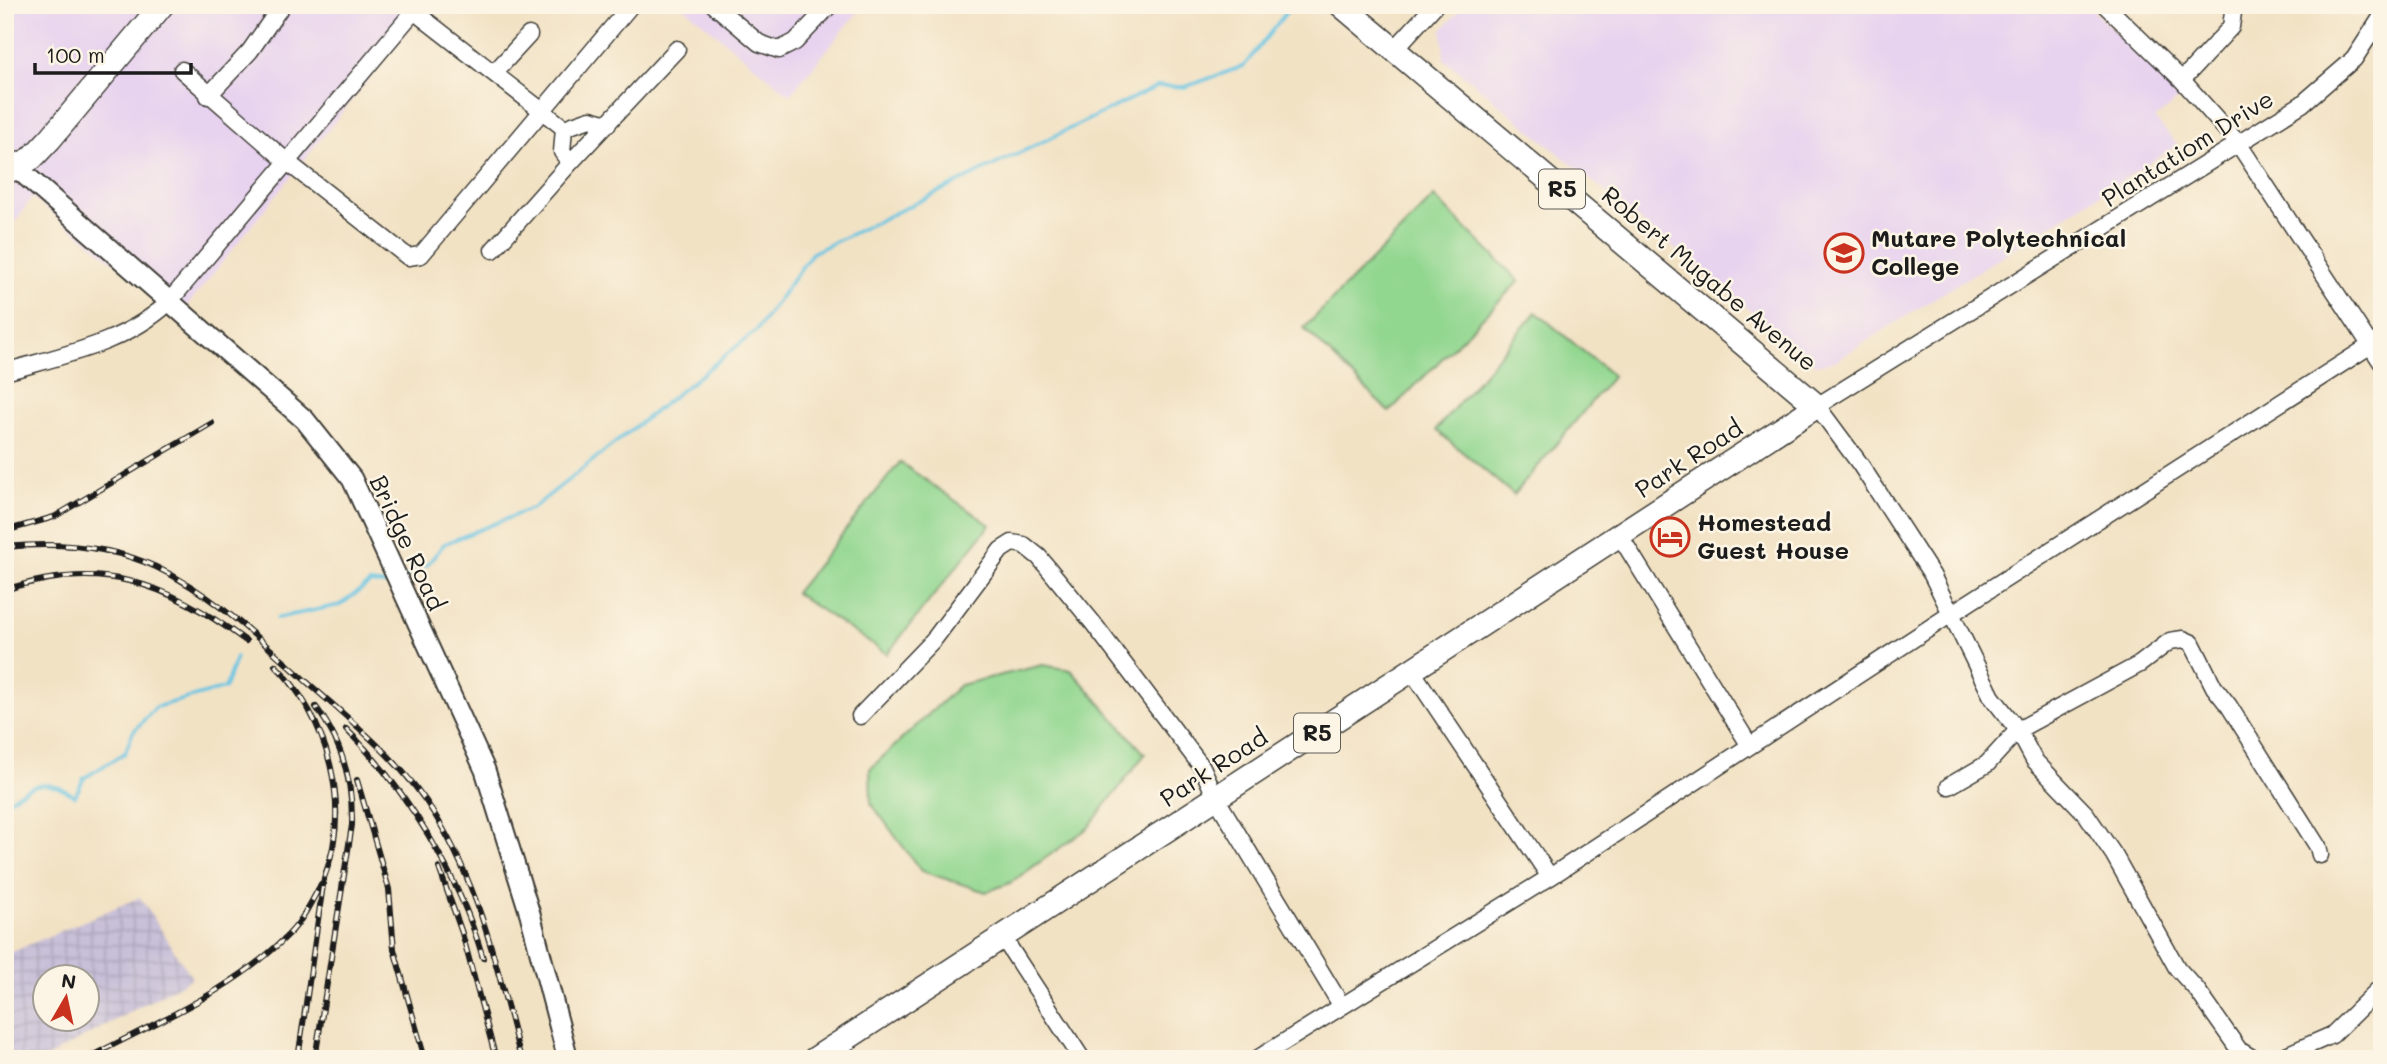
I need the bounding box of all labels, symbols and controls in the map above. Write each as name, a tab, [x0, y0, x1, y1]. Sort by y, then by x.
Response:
scale bar	[35, 32, 191, 76]
text: 100 m	[46, 41, 105, 68]
street label: Plantatiom Drive	[2096, 82, 2279, 213]
road number: R5	[1539, 170, 1585, 208]
street label: Robert Mugabe Avenue	[1596, 179, 1824, 377]
place label: Mutare Polytechnical College	[1871, 222, 2126, 281]
school or university icon: Mutare Polytechnical College	[1823, 232, 1865, 274]
street label: Park Road	[1629, 412, 1748, 504]
street label: Bridge Road	[364, 470, 453, 615]
place label: Homestead Guest House	[1697, 506, 1849, 565]
hotel icon: Homestead Guest House	[1649, 516, 1691, 558]
road number: R5	[1294, 713, 1340, 752]
street label: Park Road	[1154, 721, 1273, 813]
north arrow	[32, 962, 102, 1032]
text: N	[60, 967, 78, 994]

